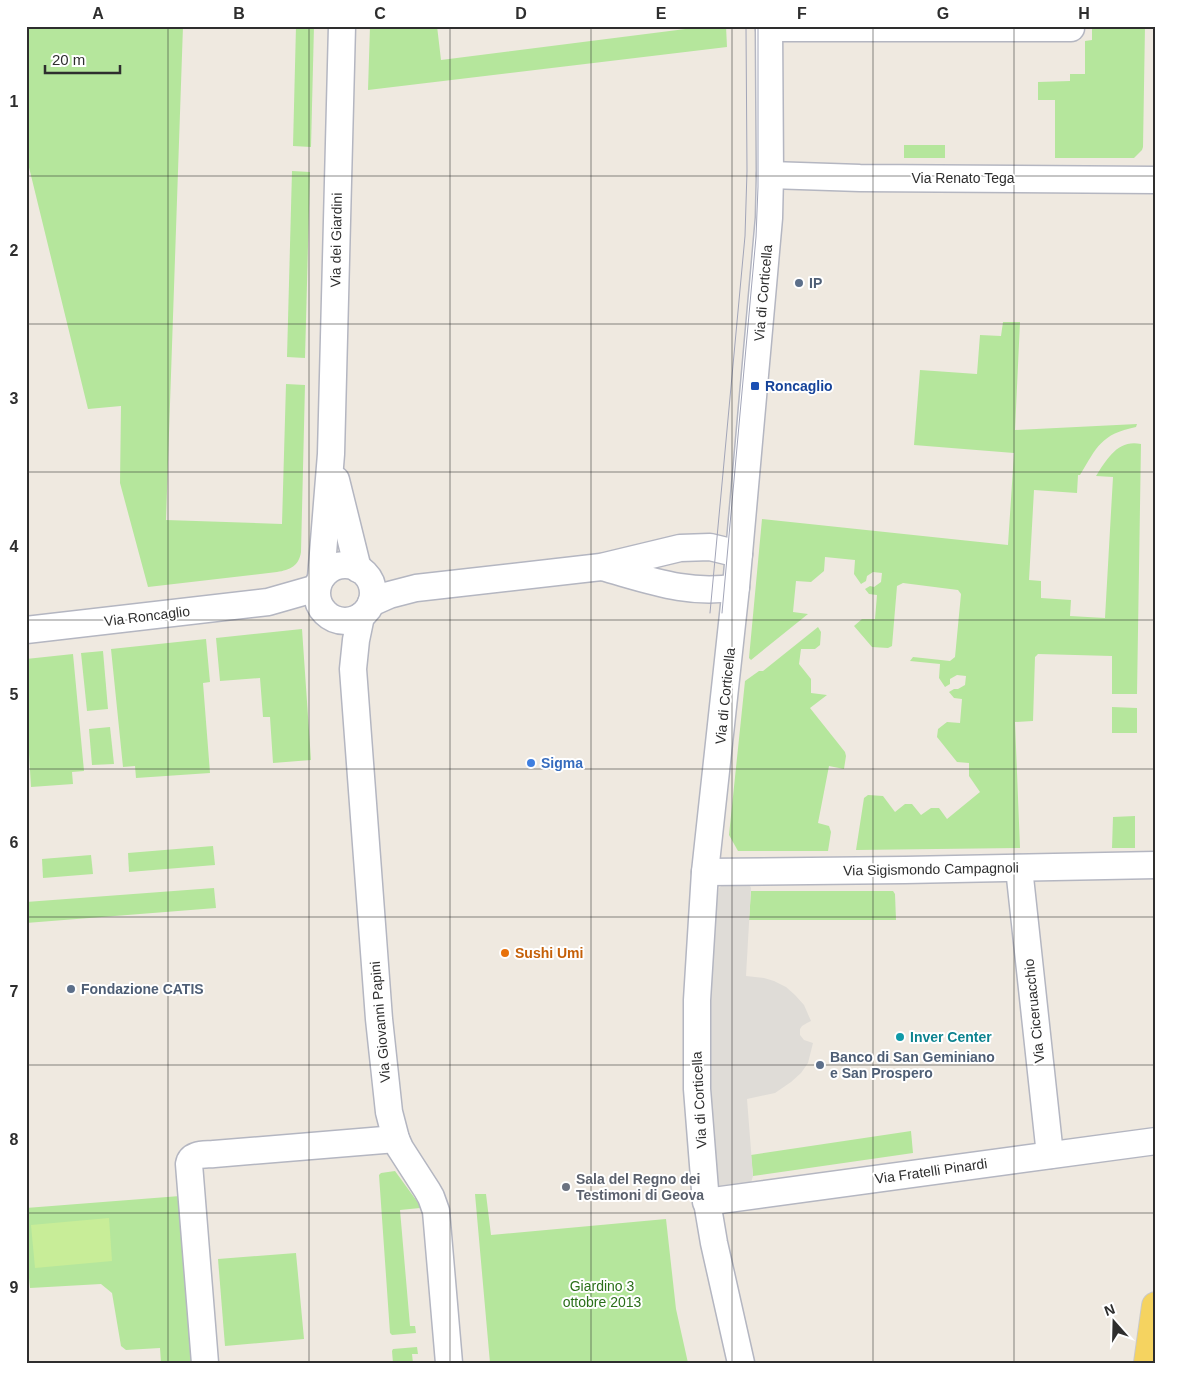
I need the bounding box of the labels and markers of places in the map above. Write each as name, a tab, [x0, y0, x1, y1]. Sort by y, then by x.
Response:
place label: IP	[809, 275, 822, 291]
marker: IP	[793, 277, 805, 289]
place label: Roncaglio	[765, 378, 833, 394]
marker: Roncaglio	[749, 380, 761, 392]
place label: Sigma	[541, 755, 583, 771]
marker: Sigma	[525, 757, 537, 769]
place label: Sushi Umi	[515, 945, 583, 961]
marker: Sushi Umi	[499, 947, 511, 959]
place label: Fondazione CATIS	[81, 981, 204, 997]
marker: Fondazione CATIS	[65, 983, 77, 995]
place label: Inver Center	[910, 1029, 992, 1045]
marker: Inver Center	[894, 1031, 906, 1043]
place label: Banco di San Geminiano e San Prospero	[830, 1049, 995, 1081]
marker: Banco di San Geminiano e San Prospero	[814, 1059, 826, 1071]
place label: Sala del Regno dei Testimoni di Geova	[576, 1171, 704, 1203]
marker: Sala del Regno dei Testimoni di Geova	[560, 1181, 572, 1193]

